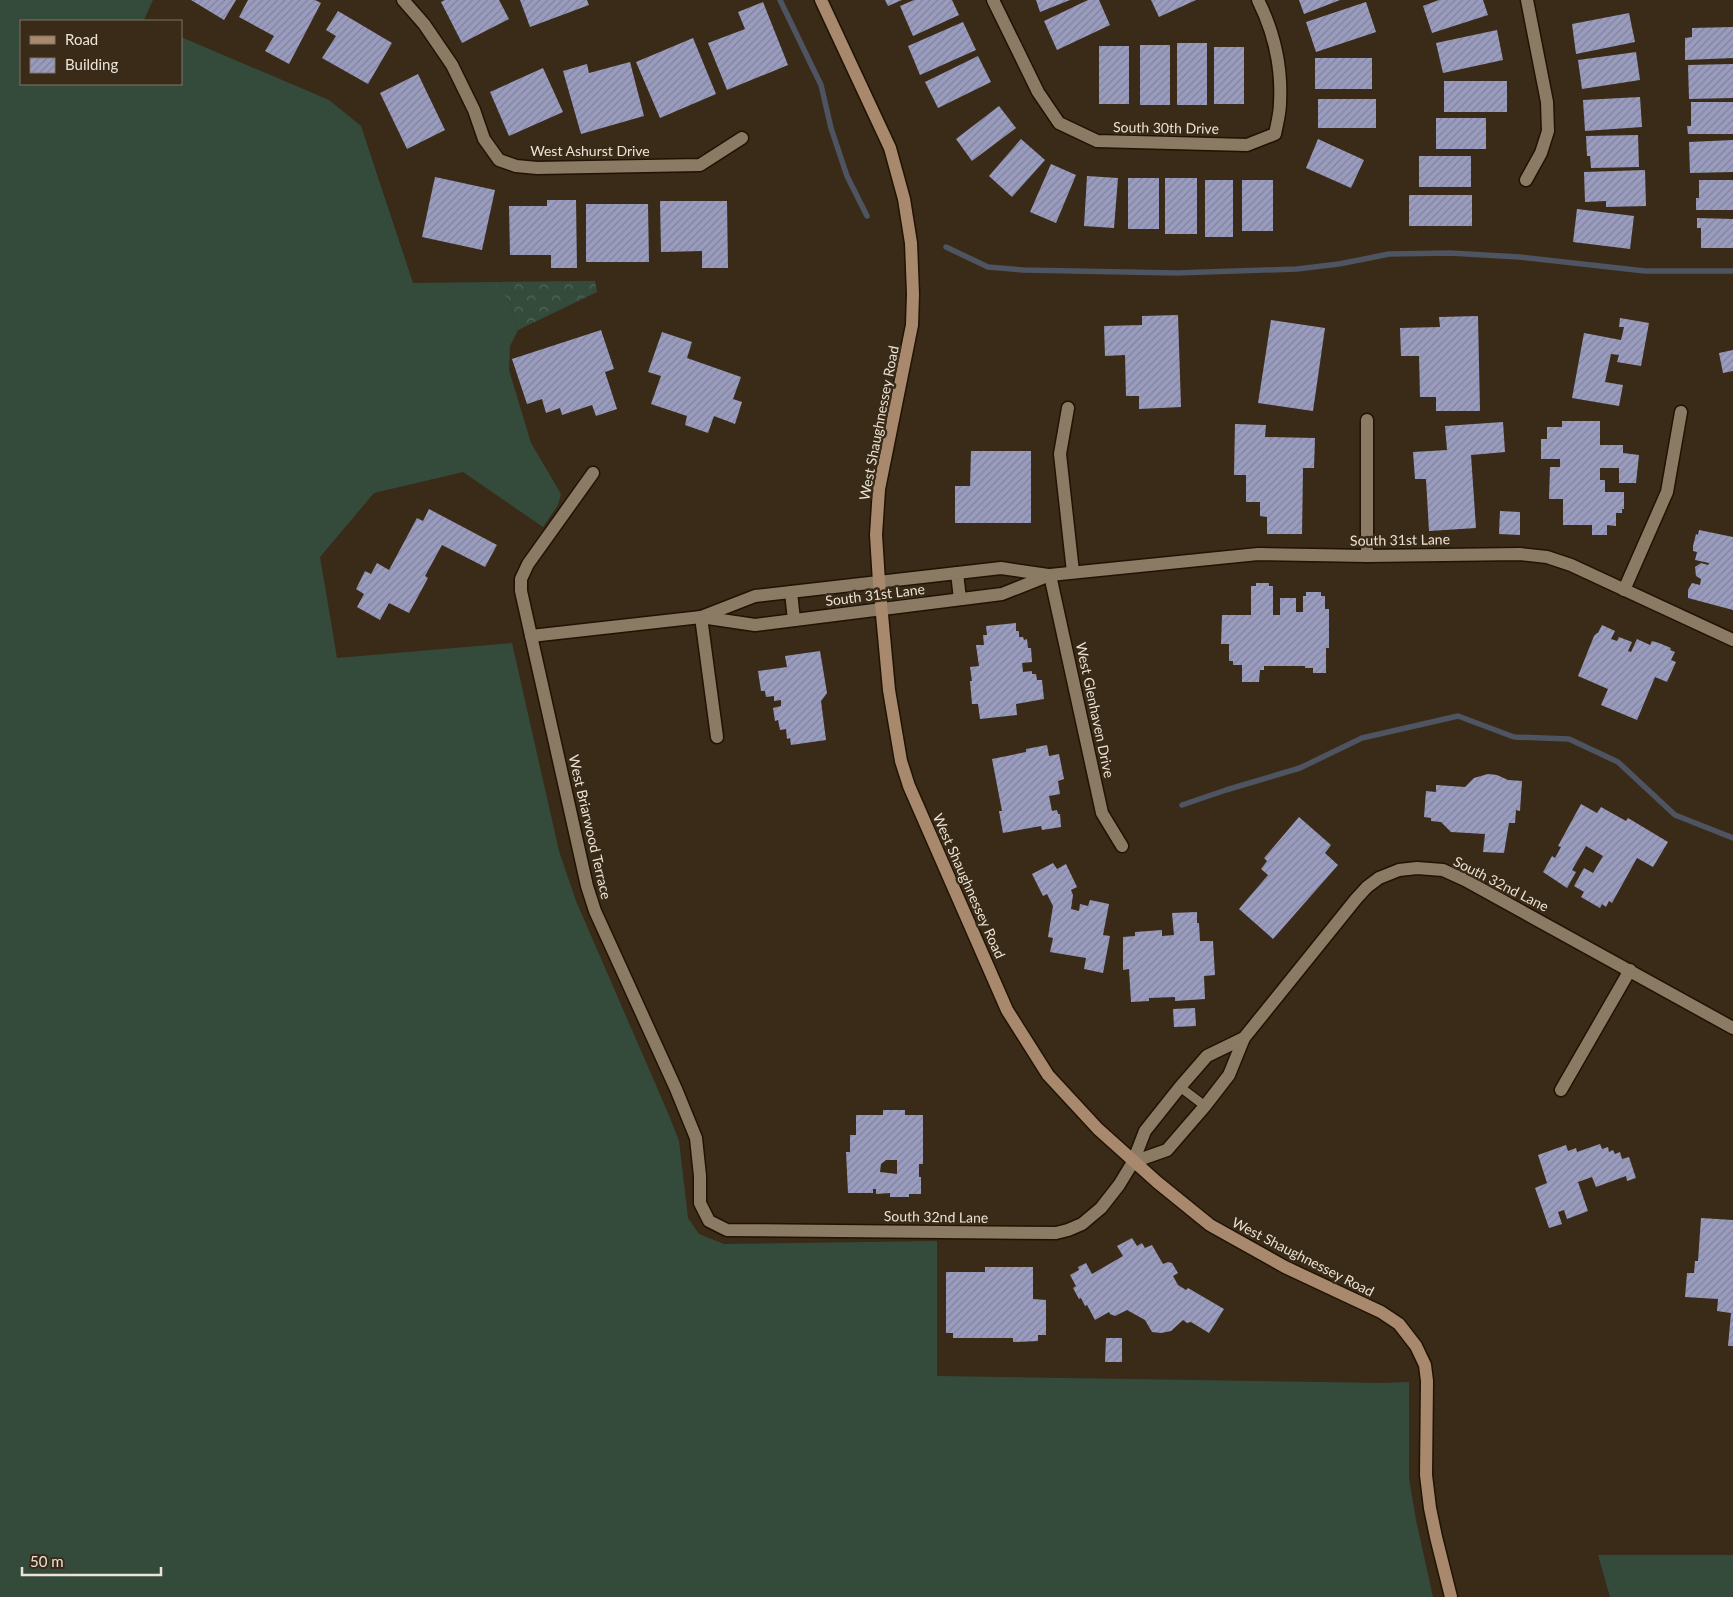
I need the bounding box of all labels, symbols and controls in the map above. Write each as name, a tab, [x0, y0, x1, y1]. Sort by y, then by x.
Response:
legend	[20, 20, 182, 85]
text: Road	[65, 30, 98, 48]
text: Building	[65, 55, 118, 73]
street label: South 30th Drive	[1113, 118, 1219, 137]
street label: West Ashurst Drive	[530, 142, 650, 159]
street label: West Shaughnessey Road	[855, 344, 902, 502]
street label: South 31st Lane	[1350, 530, 1450, 549]
street label: South 31st Lane	[824, 580, 926, 609]
street label: West Glenhaven Drive	[1073, 641, 1118, 779]
street label: West Briarwood Terrace	[566, 753, 615, 901]
street label: West Shaughnessey Road	[930, 811, 1009, 961]
street label: South 32nd Lane	[1451, 852, 1552, 915]
street label: South 32nd Lane	[884, 1207, 988, 1226]
street label: West Shaughnessey Road	[1229, 1213, 1377, 1300]
scale bar	[22, 1544, 161, 1576]
text: 50 m	[30, 1552, 64, 1570]

